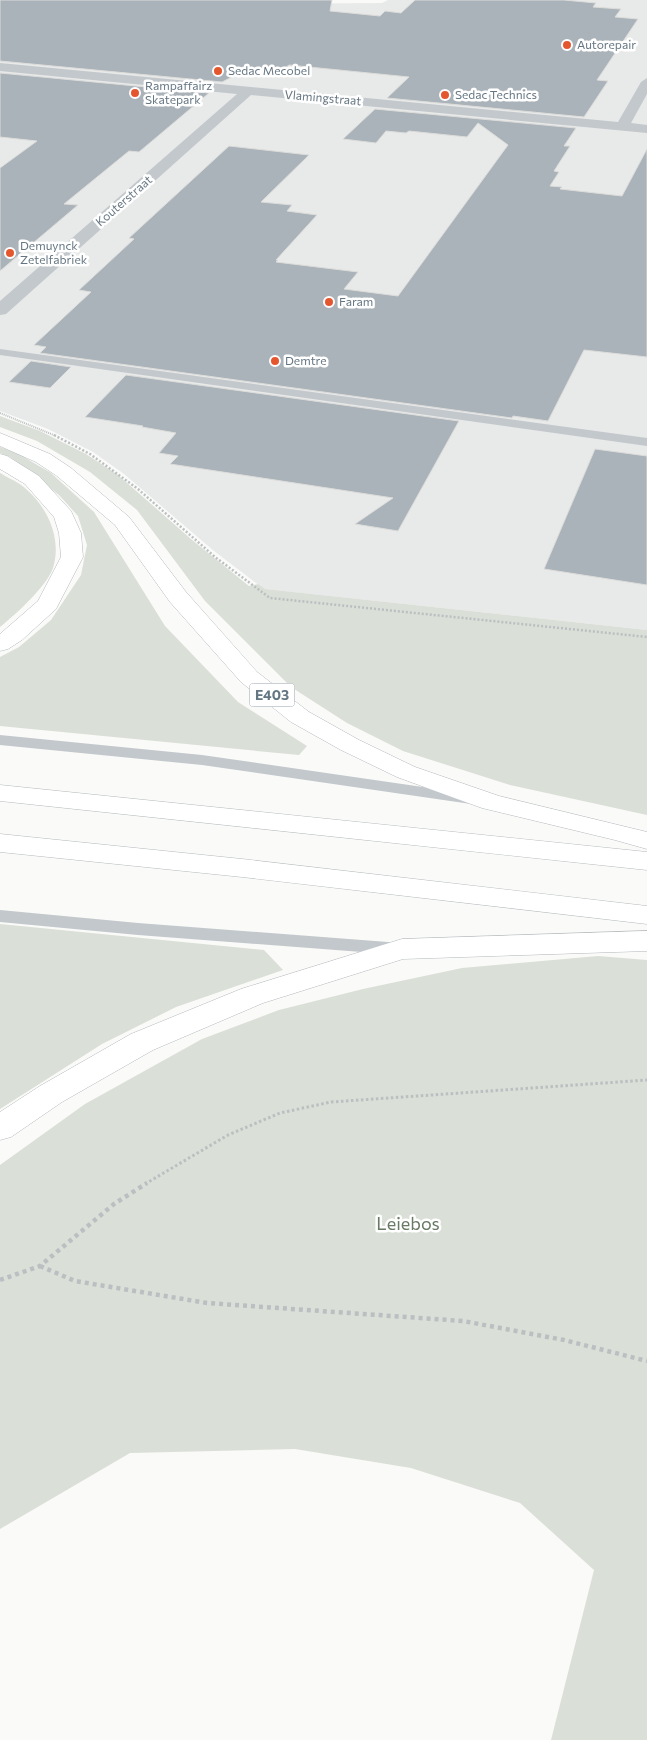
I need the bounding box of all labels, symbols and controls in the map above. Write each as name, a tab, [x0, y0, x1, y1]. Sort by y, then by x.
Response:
place label: Autorepair	[577, 37, 636, 51]
marker: Autorepair	[561, 39, 573, 51]
place label: Sedac Mecobel	[228, 63, 310, 77]
marker: Sedac Mecobel	[212, 65, 224, 77]
place label: Rampaffairz Skatepark	[145, 78, 212, 106]
marker: Rampaffairz Skatepark	[129, 87, 141, 99]
street label: Vlamingstraat	[284, 87, 362, 107]
place label: Sedac Technics	[455, 87, 537, 101]
marker: Sedac Technics	[439, 89, 451, 101]
street label: Kouterstraat	[92, 172, 154, 228]
place label: Demuynck Zetelfabriek	[20, 238, 88, 266]
marker: Demuynck Zetelfabriek	[4, 247, 16, 259]
place label: Faram	[339, 294, 373, 308]
marker: Faram	[323, 296, 335, 308]
place label: Demtre	[285, 353, 326, 367]
marker: Demtre	[269, 355, 281, 367]
road number: E403	[250, 684, 294, 706]
park label: Leiebos	[376, 1212, 440, 1234]

